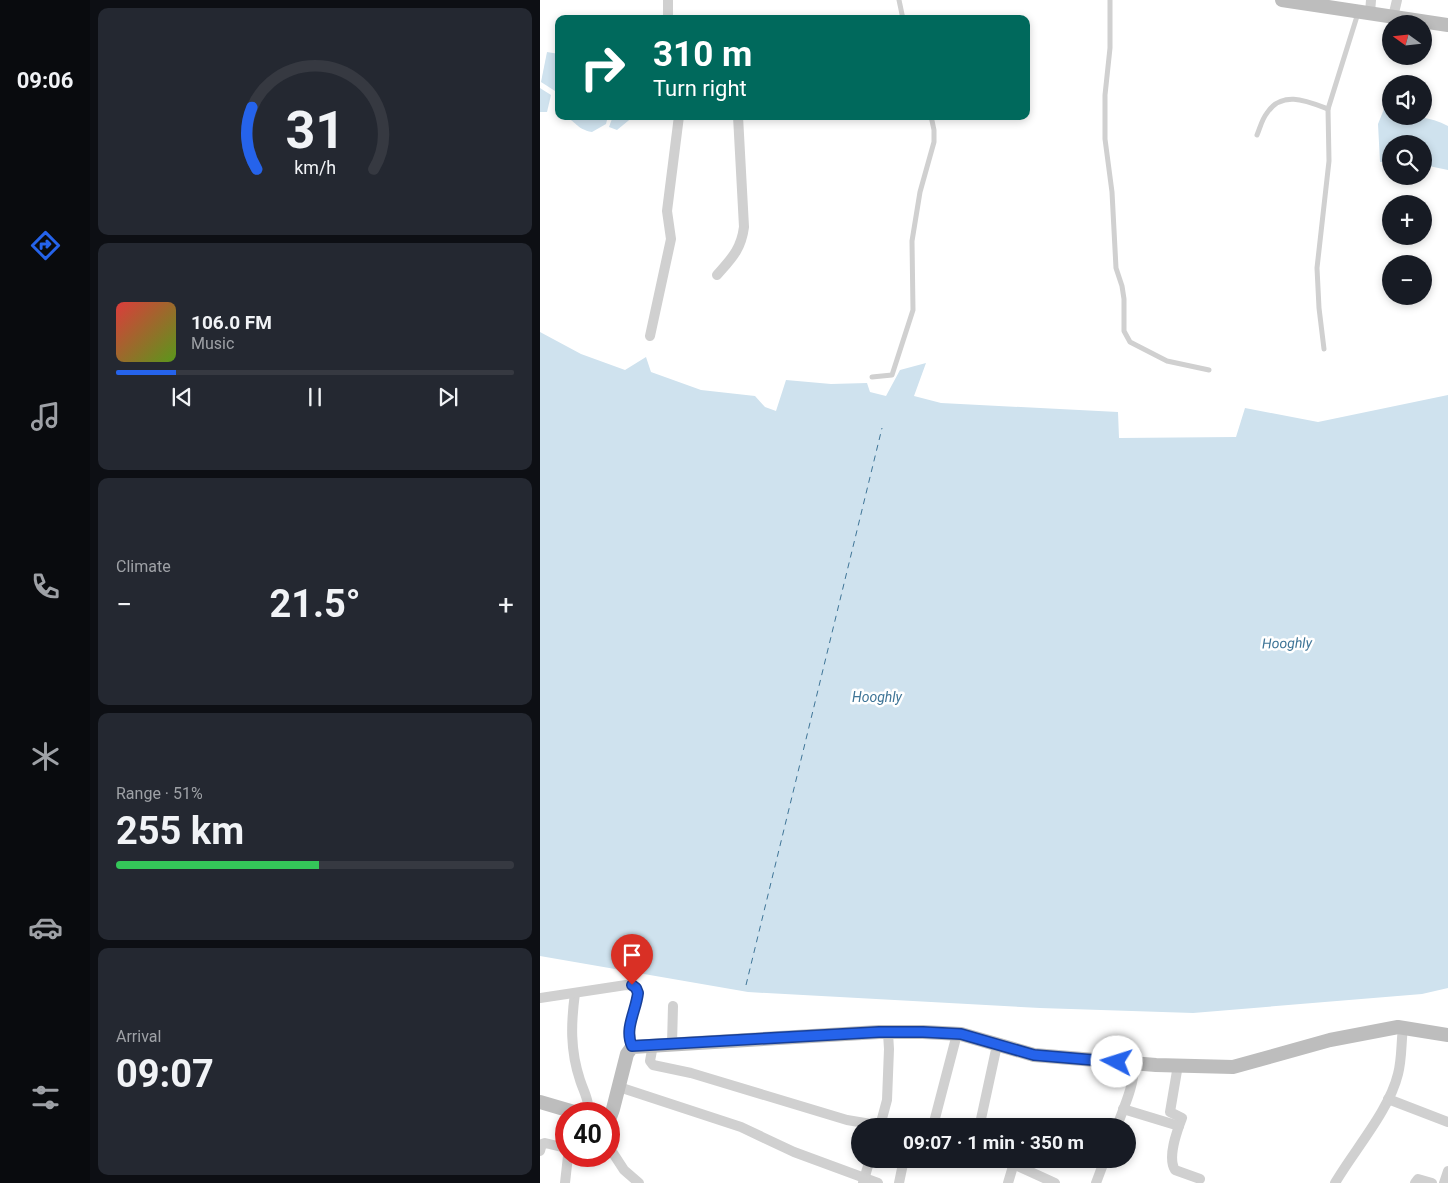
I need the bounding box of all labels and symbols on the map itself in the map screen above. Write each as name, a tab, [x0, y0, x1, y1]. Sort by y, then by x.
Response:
north arrow	[1382, 15, 1432, 65]
water label: Hooghly	[1262, 635, 1313, 651]
water label: Hooghly	[852, 689, 903, 705]
pin	[611, 934, 653, 985]
position arrow	[1090, 1035, 1142, 1087]
speed limit sign: 40	[555, 1102, 620, 1167]

